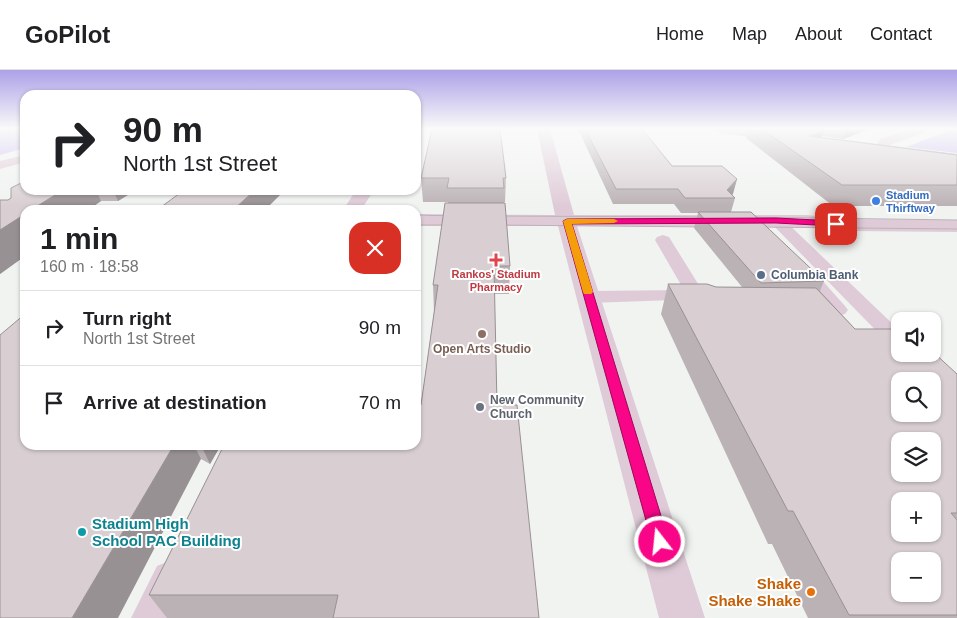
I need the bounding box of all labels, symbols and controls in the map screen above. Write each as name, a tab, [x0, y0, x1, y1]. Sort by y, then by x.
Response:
text: GoPilot	[25, 21, 110, 48]
text: Home	[656, 24, 704, 44]
text: Map	[732, 24, 767, 44]
text: About	[795, 24, 842, 44]
text: Contact	[870, 24, 932, 44]
icon: right	[40, 110, 105, 175]
text: 90 m	[123, 110, 203, 149]
text: North 1st Street	[123, 151, 277, 176]
place label: Stadium Thirftway	[886, 189, 936, 214]
marker: Stadium Thirftway	[870, 195, 882, 207]
pin	[815, 203, 857, 245]
icon: arrive	[822, 210, 850, 238]
text: 1 min	[40, 222, 118, 255]
button: close	[349, 222, 401, 274]
marker: Rankos' Stadium Pharmacy	[490, 254, 502, 266]
text: 160 m · 18:58	[40, 258, 139, 275]
place label: Rankos' Stadium Pharmacy	[452, 268, 541, 293]
place label: Columbia Bank	[771, 268, 859, 282]
marker: Columbia Bank	[755, 269, 767, 281]
text: Turn right	[83, 308, 171, 329]
map controls	[891, 312, 941, 602]
button: sound	[891, 312, 941, 362]
icon: right	[40, 314, 68, 342]
text: 90 m	[359, 317, 401, 338]
marker: Open Arts Studio	[476, 328, 488, 340]
text: North 1st Street	[83, 330, 195, 347]
place label: Open Arts Studio	[433, 342, 531, 356]
button: search	[891, 372, 941, 422]
icon: arrive	[40, 389, 68, 417]
text: Arrive at destination	[83, 392, 267, 413]
text: 70 m	[359, 392, 401, 413]
place label: New Community Church	[490, 393, 584, 421]
marker: New Community Church	[474, 401, 486, 413]
button: layers	[891, 432, 941, 482]
button: +	[891, 492, 941, 542]
place label: Stadium High School PAC Building	[92, 515, 241, 549]
position arrow	[633, 515, 685, 567]
marker: Stadium High School PAC Building	[76, 526, 88, 538]
button: −	[891, 552, 941, 602]
place label: Shake Shake Shake	[708, 575, 801, 609]
marker: Shake Shake Shake	[805, 586, 817, 598]

